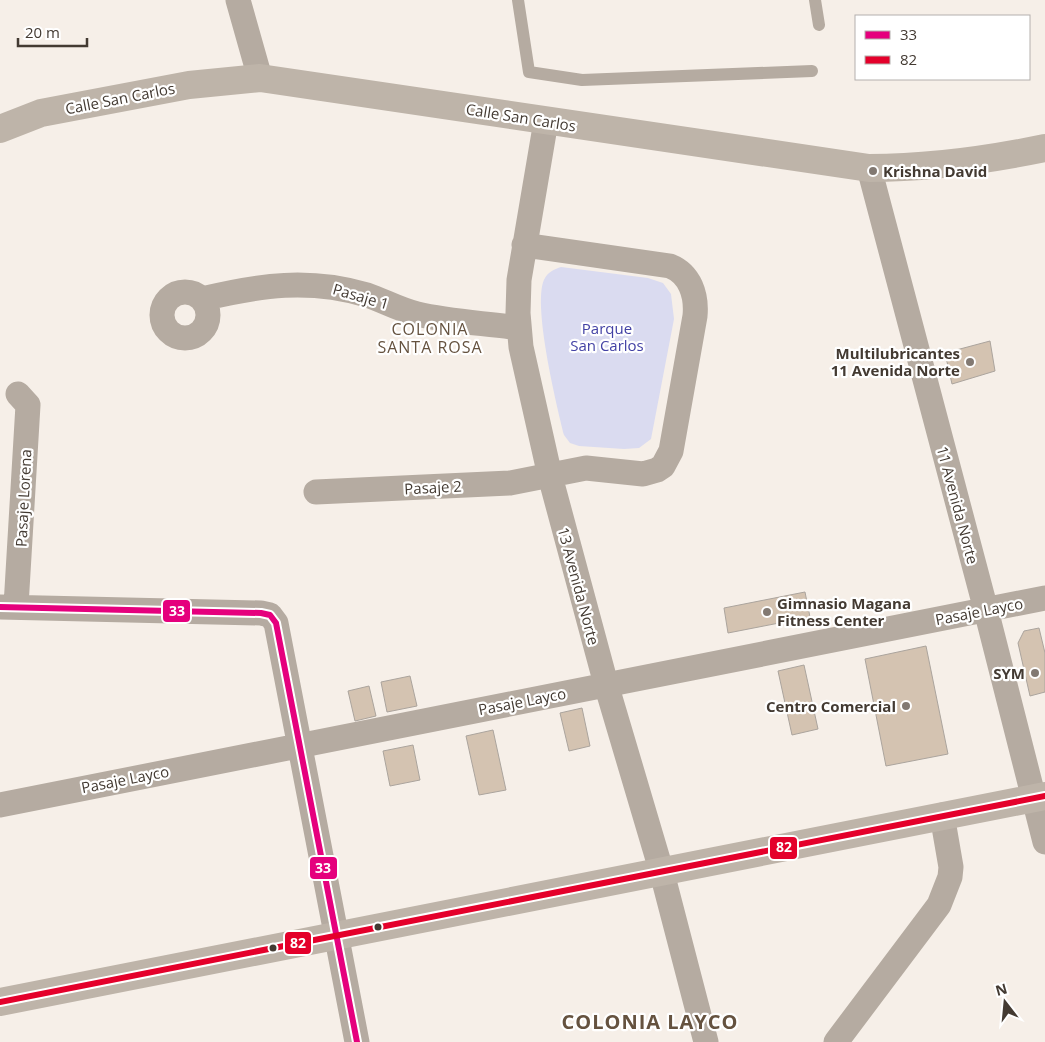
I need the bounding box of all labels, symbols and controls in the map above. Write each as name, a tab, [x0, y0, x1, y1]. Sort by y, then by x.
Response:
scale bar	[18, 15, 86, 47]
legend	[855, 15, 1030, 80]
text: 20 m	[25, 22, 60, 42]
text: 33	[900, 24, 917, 44]
text: 82	[900, 49, 917, 69]
street label: Calle San Carlos	[64, 78, 176, 118]
street label: Calle San Carlos	[465, 98, 577, 136]
place label: Krishna David	[883, 161, 987, 181]
marker: Krishna David	[867, 165, 879, 177]
street label: Pasaje 1	[331, 278, 391, 314]
district label: COLONIA SANTA ROSA	[377, 318, 483, 358]
park label: Parque San Carlos	[570, 318, 644, 355]
place label: Multilubricantes 11 Avenida Norte	[831, 343, 960, 380]
marker: Multilubricantes 11 Avenida Norte	[964, 356, 976, 368]
street label: 11 Avenida Norte	[933, 444, 983, 566]
street label: Pasaje Lorena	[10, 449, 36, 547]
street label: Pasaje 2	[404, 476, 462, 498]
street label: 13 Avenida Norte	[554, 525, 604, 647]
place label: Gimnasio Magana Fitness Center	[777, 593, 911, 630]
street label: Pasaje Layco	[933, 593, 1025, 629]
line badge: 33	[162, 599, 191, 623]
text: 33	[169, 601, 185, 620]
marker: Gimnasio Magana Fitness Center	[761, 606, 773, 618]
place label: SYM	[993, 663, 1025, 683]
marker: SYM	[1029, 667, 1041, 679]
street label: Pasaje Layco	[476, 683, 568, 719]
place label: Centro Comercial	[766, 696, 896, 716]
marker: Centro Comercial	[900, 700, 912, 712]
street label: Pasaje Layco	[79, 761, 171, 797]
line badge: 82	[769, 836, 798, 860]
text: 82	[776, 837, 792, 856]
line badge: 33	[309, 856, 338, 880]
text: 33	[315, 858, 331, 877]
unlabelled marker	[373, 922, 383, 932]
line badge: 82	[284, 931, 312, 955]
text: 82	[290, 933, 306, 952]
unlabelled marker	[268, 943, 278, 953]
north arrow	[980, 977, 1030, 1027]
text: N	[993, 978, 1009, 1000]
district label: COLONIA LAYCO	[562, 1008, 739, 1035]

